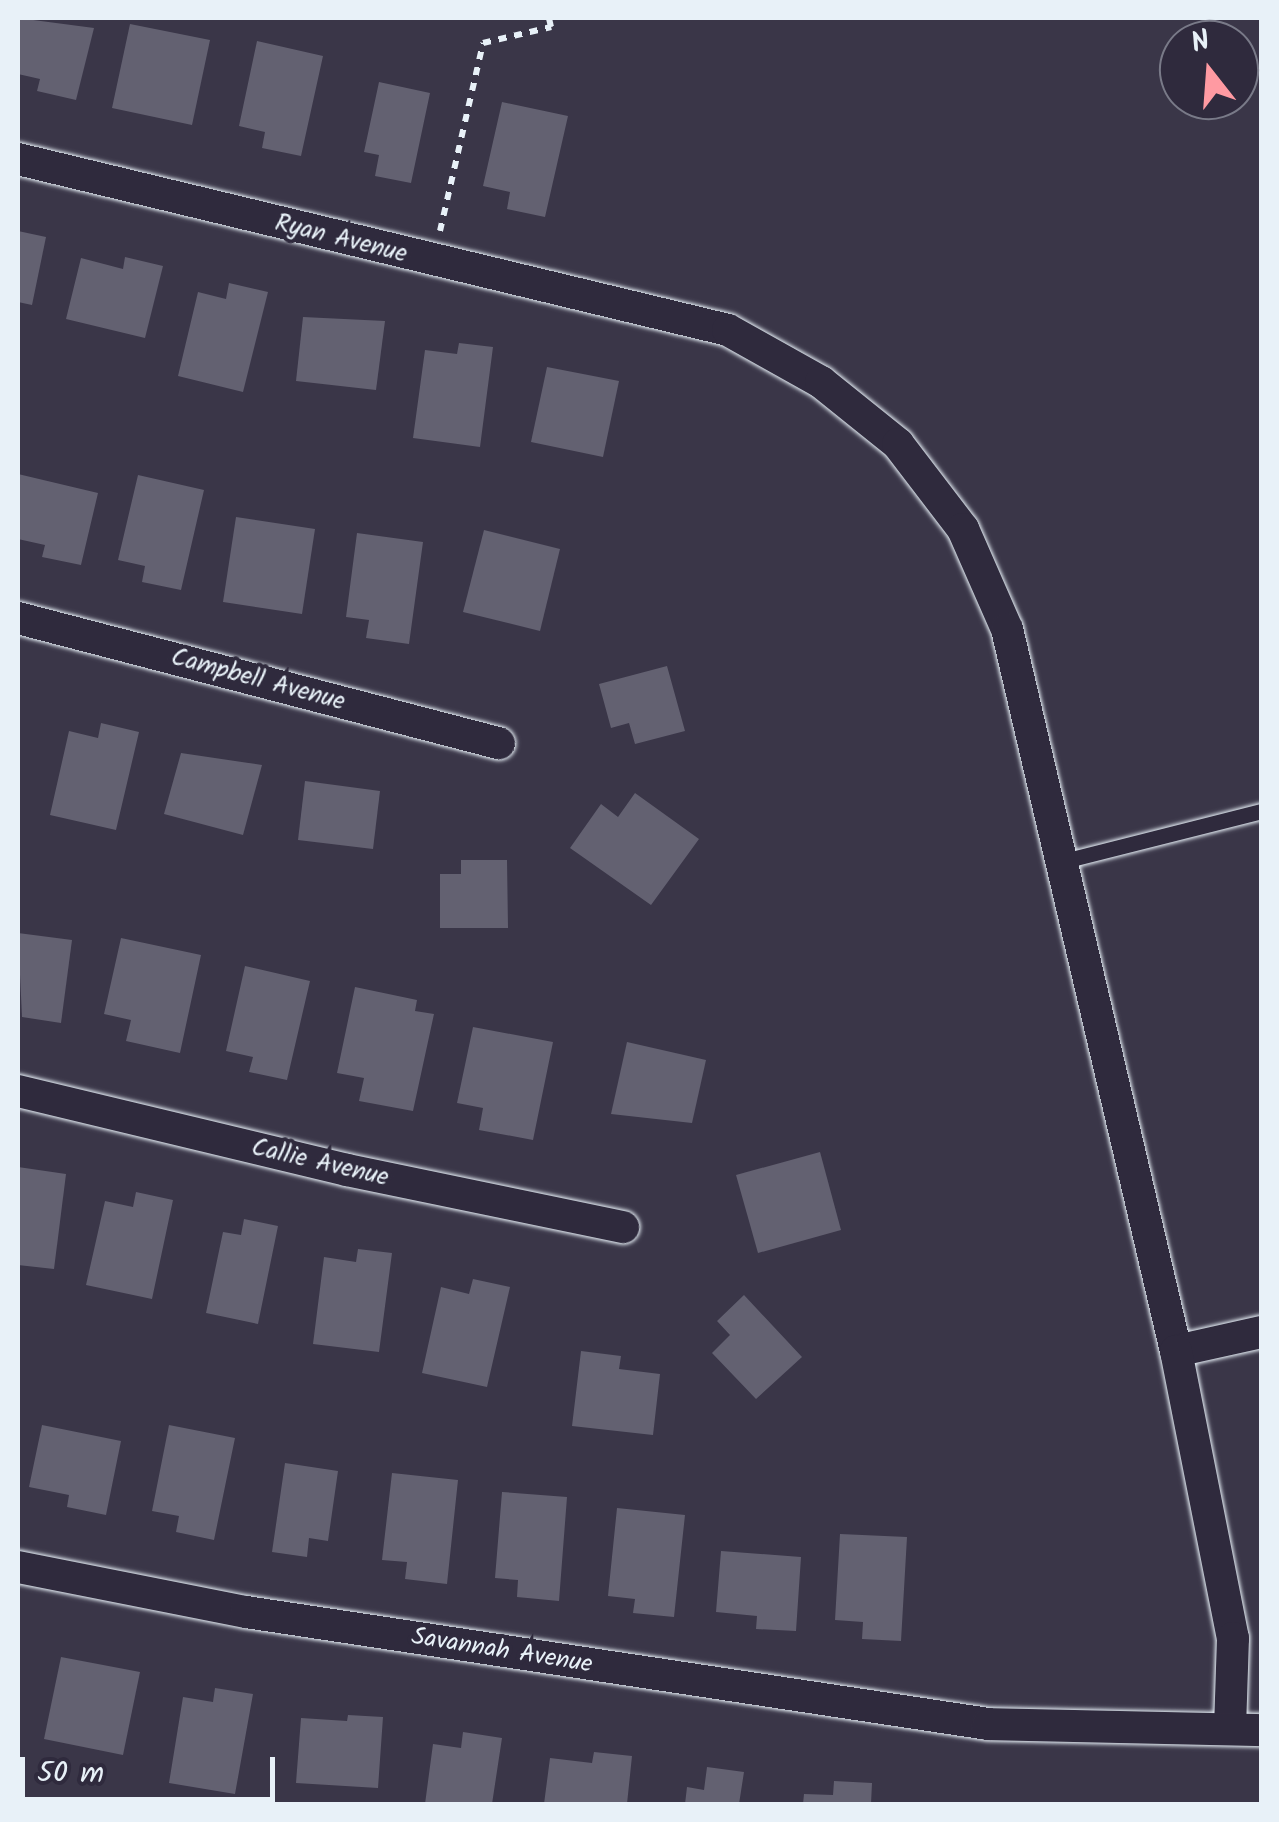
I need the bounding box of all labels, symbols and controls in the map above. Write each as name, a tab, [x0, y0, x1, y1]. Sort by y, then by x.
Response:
text: N	[1186, 19, 1216, 67]
north arrow	[1159, 20, 1259, 120]
street label: Ryan Avenue	[272, 208, 410, 270]
street label: Campbell Avenue	[168, 642, 348, 718]
street label: Callie Avenue	[249, 1133, 391, 1193]
street label: Savannah Avenue	[409, 1622, 595, 1680]
scale bar	[25, 1737, 280, 1799]
text: 50 m	[37, 1750, 104, 1798]

